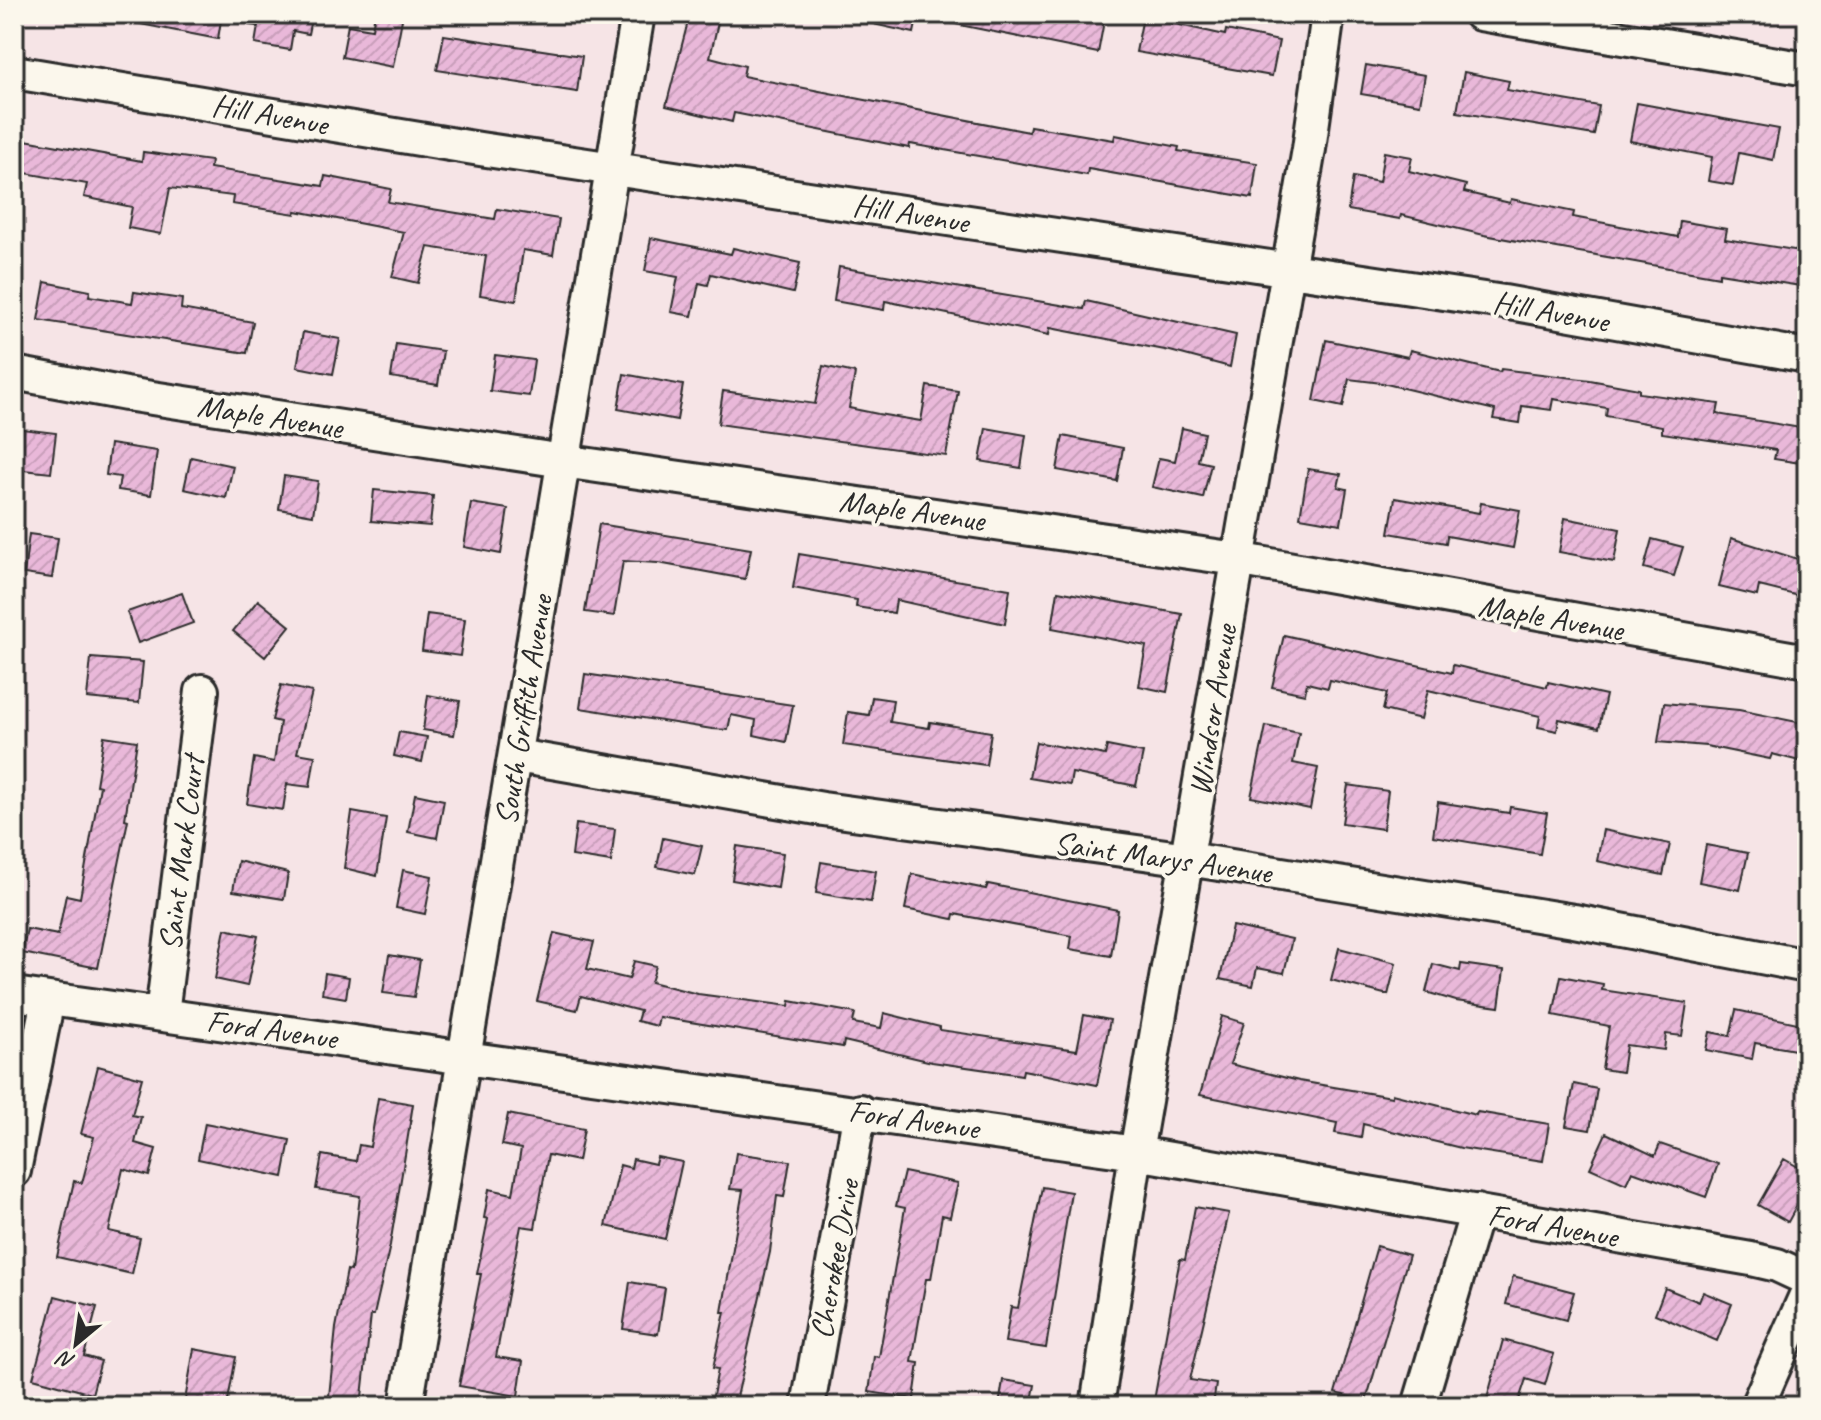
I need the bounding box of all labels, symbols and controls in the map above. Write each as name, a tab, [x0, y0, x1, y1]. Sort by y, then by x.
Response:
street label: Hill Avenue	[209, 84, 333, 145]
street label: Hill Avenue	[850, 184, 974, 243]
street label: Hill Avenue	[1490, 281, 1614, 342]
street label: Maple Avenue	[195, 385, 348, 449]
street label: Maple Avenue	[837, 480, 990, 541]
street label: Maple Avenue	[1475, 585, 1629, 651]
street label: South Griffith Avenue	[485, 590, 562, 828]
street label: Windsor Avenue	[1179, 619, 1247, 798]
street label: Saint Mark Court	[149, 749, 214, 953]
street label: Saint Marys Avenue	[1052, 822, 1277, 893]
street label: Ford Avenue	[204, 1000, 342, 1059]
street label: Ford Avenue	[846, 1090, 984, 1149]
street label: Cherokee Drive	[800, 1174, 869, 1342]
street label: Ford Avenue	[1485, 1194, 1623, 1257]
north arrow	[36, 1304, 116, 1384]
text: N	[51, 1343, 80, 1376]

